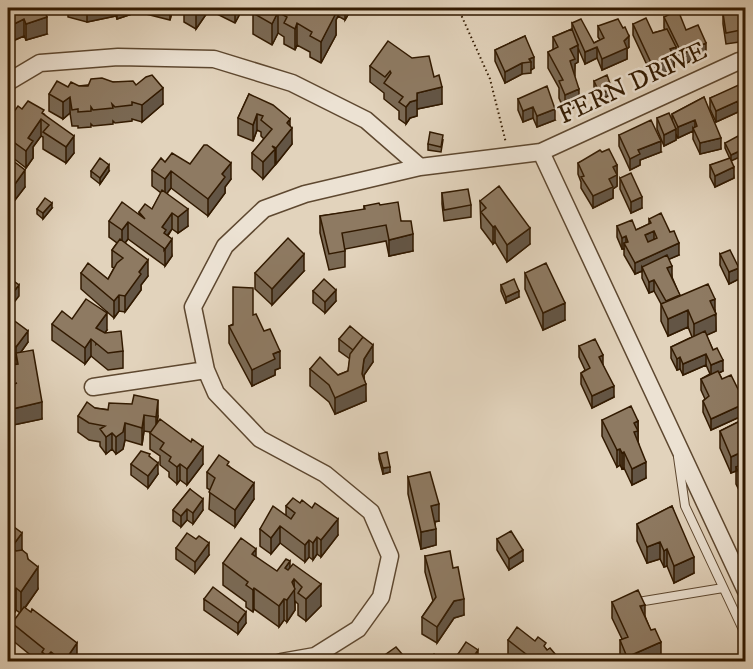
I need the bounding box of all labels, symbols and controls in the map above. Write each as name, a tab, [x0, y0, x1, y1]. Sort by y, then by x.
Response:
street label: FERN DRIVE	[553, 34, 712, 132]

